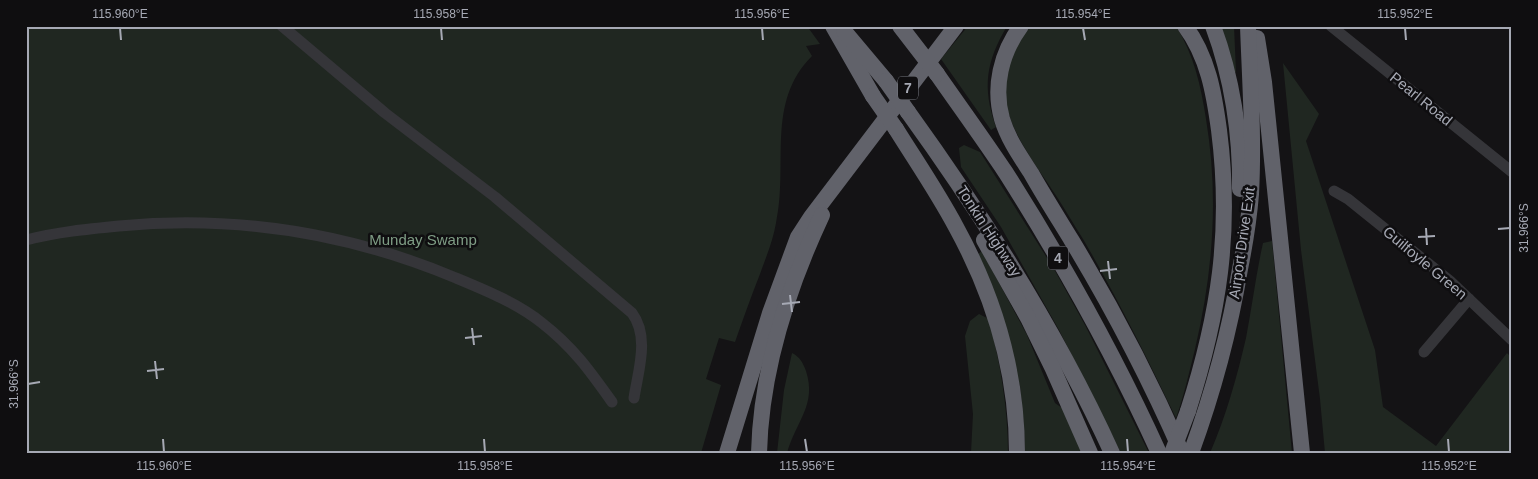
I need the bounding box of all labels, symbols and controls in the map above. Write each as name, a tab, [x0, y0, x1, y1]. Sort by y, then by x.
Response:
text: 115.960°E	[92, 7, 148, 21]
text: 115.958°E	[413, 7, 469, 21]
text: 115.956°E	[734, 7, 790, 21]
text: 115.954°E	[1055, 7, 1111, 21]
text: 115.952°E	[1377, 7, 1433, 21]
street label: Pearl Road	[1387, 68, 1456, 129]
road number: 7	[898, 76, 918, 100]
street label: Tonkin Highway	[954, 182, 1025, 280]
street label: Airport Drive Exit	[1225, 185, 1258, 300]
text: 31.966°S	[1517, 203, 1531, 253]
street label: Guilfoyle Green	[1380, 223, 1471, 303]
park label: Munday Swamp	[369, 231, 477, 248]
road number: 4	[1048, 247, 1068, 270]
text: 31.966°S	[7, 359, 21, 409]
text: 115.960°E	[136, 459, 192, 473]
text: 115.958°E	[457, 459, 513, 473]
text: 115.956°E	[779, 459, 835, 473]
text: 115.954°E	[1100, 459, 1156, 473]
text: 115.952°E	[1421, 459, 1477, 473]

